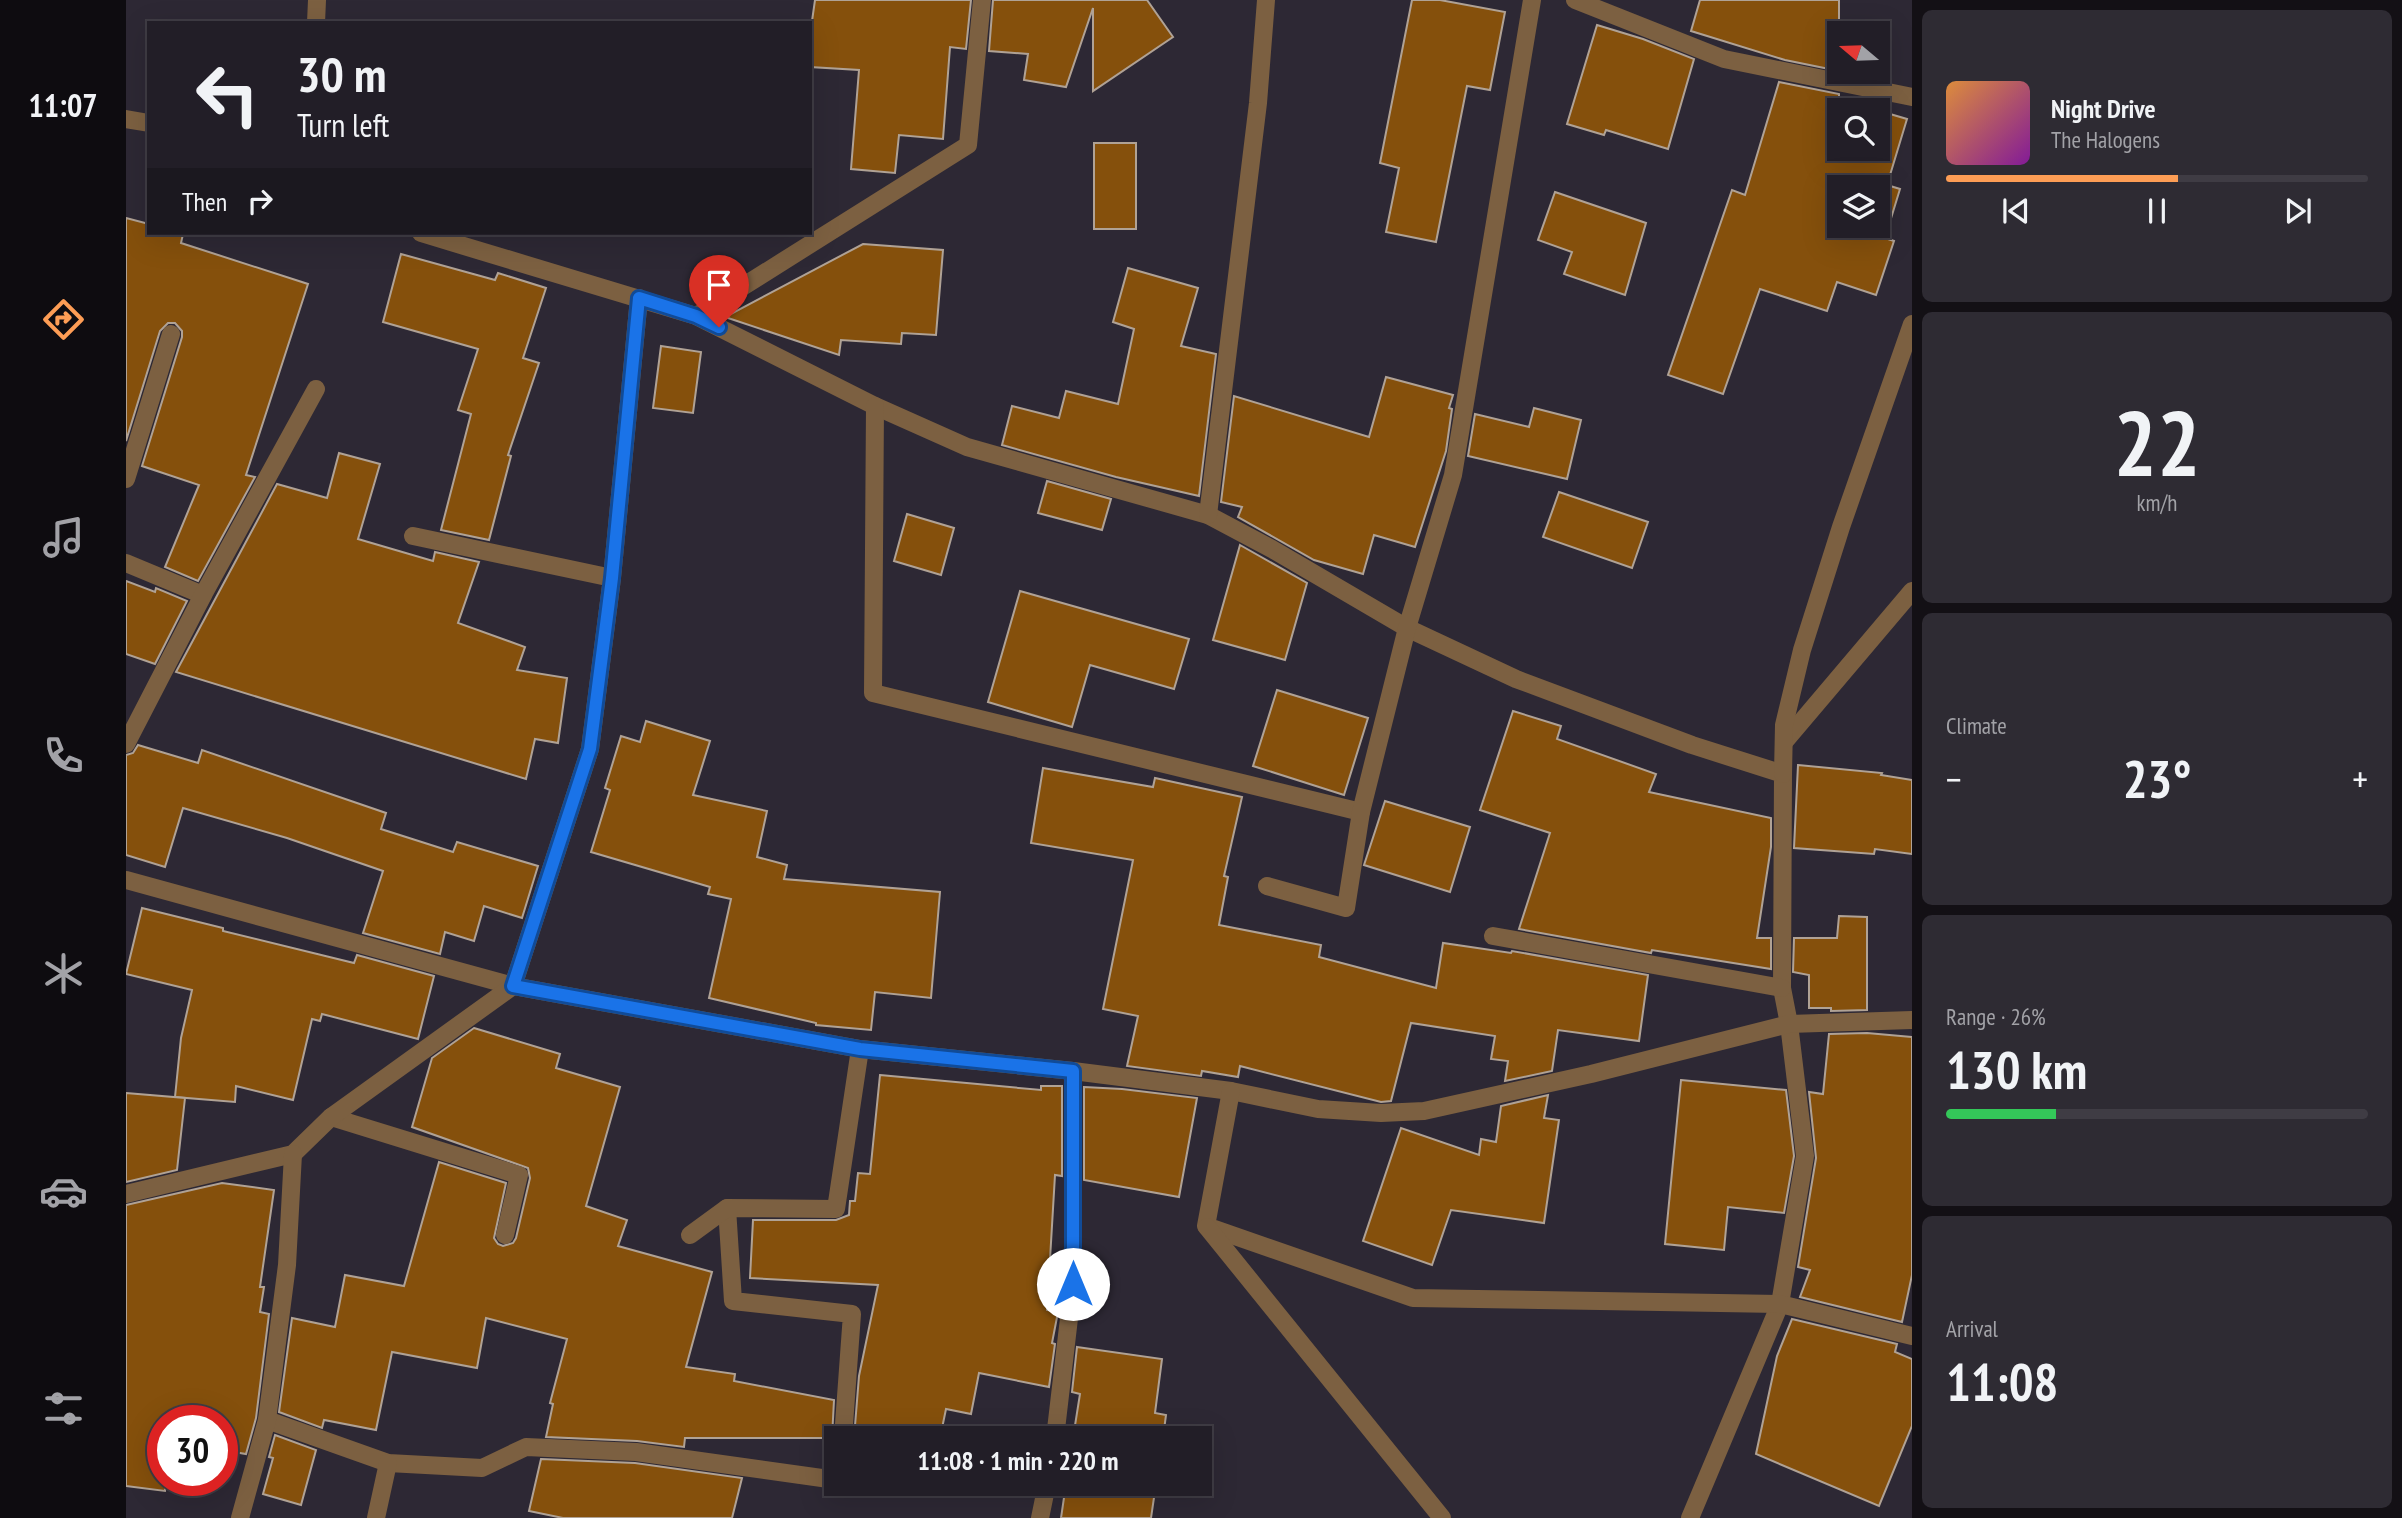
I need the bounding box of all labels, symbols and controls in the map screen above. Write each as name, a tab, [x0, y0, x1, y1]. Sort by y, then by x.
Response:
north arrow	[1827, 21, 1890, 84]
map controls	[1827, 21, 1890, 238]
text: 30 m	[297, 42, 386, 106]
icon: left	[182, 49, 273, 140]
text: 11:07	[28, 84, 98, 126]
text: Night Drive	[2051, 92, 2156, 125]
button: search	[1827, 98, 1890, 161]
text: Turn left	[297, 104, 389, 146]
text: The Halogens	[2051, 125, 2160, 154]
button: layers	[1827, 175, 1890, 238]
icon: right	[241, 182, 279, 220]
text: Then	[182, 185, 227, 218]
icon: previous	[1997, 192, 2035, 230]
icon: pause	[2138, 192, 2176, 230]
icon: next	[2279, 192, 2317, 230]
pin	[689, 255, 749, 327]
icon: arrive	[700, 266, 738, 304]
icon: directions	[39, 295, 88, 344]
text: 22	[2114, 383, 2201, 501]
text: km/h	[2137, 488, 2177, 517]
icon: music	[39, 513, 88, 562]
text: Climate	[1946, 711, 2007, 740]
icon: phone	[39, 731, 88, 780]
text: 23°	[2123, 745, 2191, 812]
text: −	[1946, 754, 1962, 803]
text: +	[2352, 754, 2368, 803]
icon: climate	[39, 949, 88, 998]
text: Range · 26%	[1946, 1002, 2046, 1031]
text: 130 km	[1946, 1036, 2087, 1103]
icon: car	[39, 1167, 88, 1216]
position arrow	[1036, 1247, 1110, 1321]
text: Arrival	[1946, 1314, 1998, 1343]
text: 11:08	[1946, 1348, 2058, 1415]
icon: filters	[39, 1384, 88, 1433]
speed limit sign: 30	[147, 1405, 238, 1496]
text: 11:08 · 1 min · 220 m	[918, 1444, 1118, 1477]

